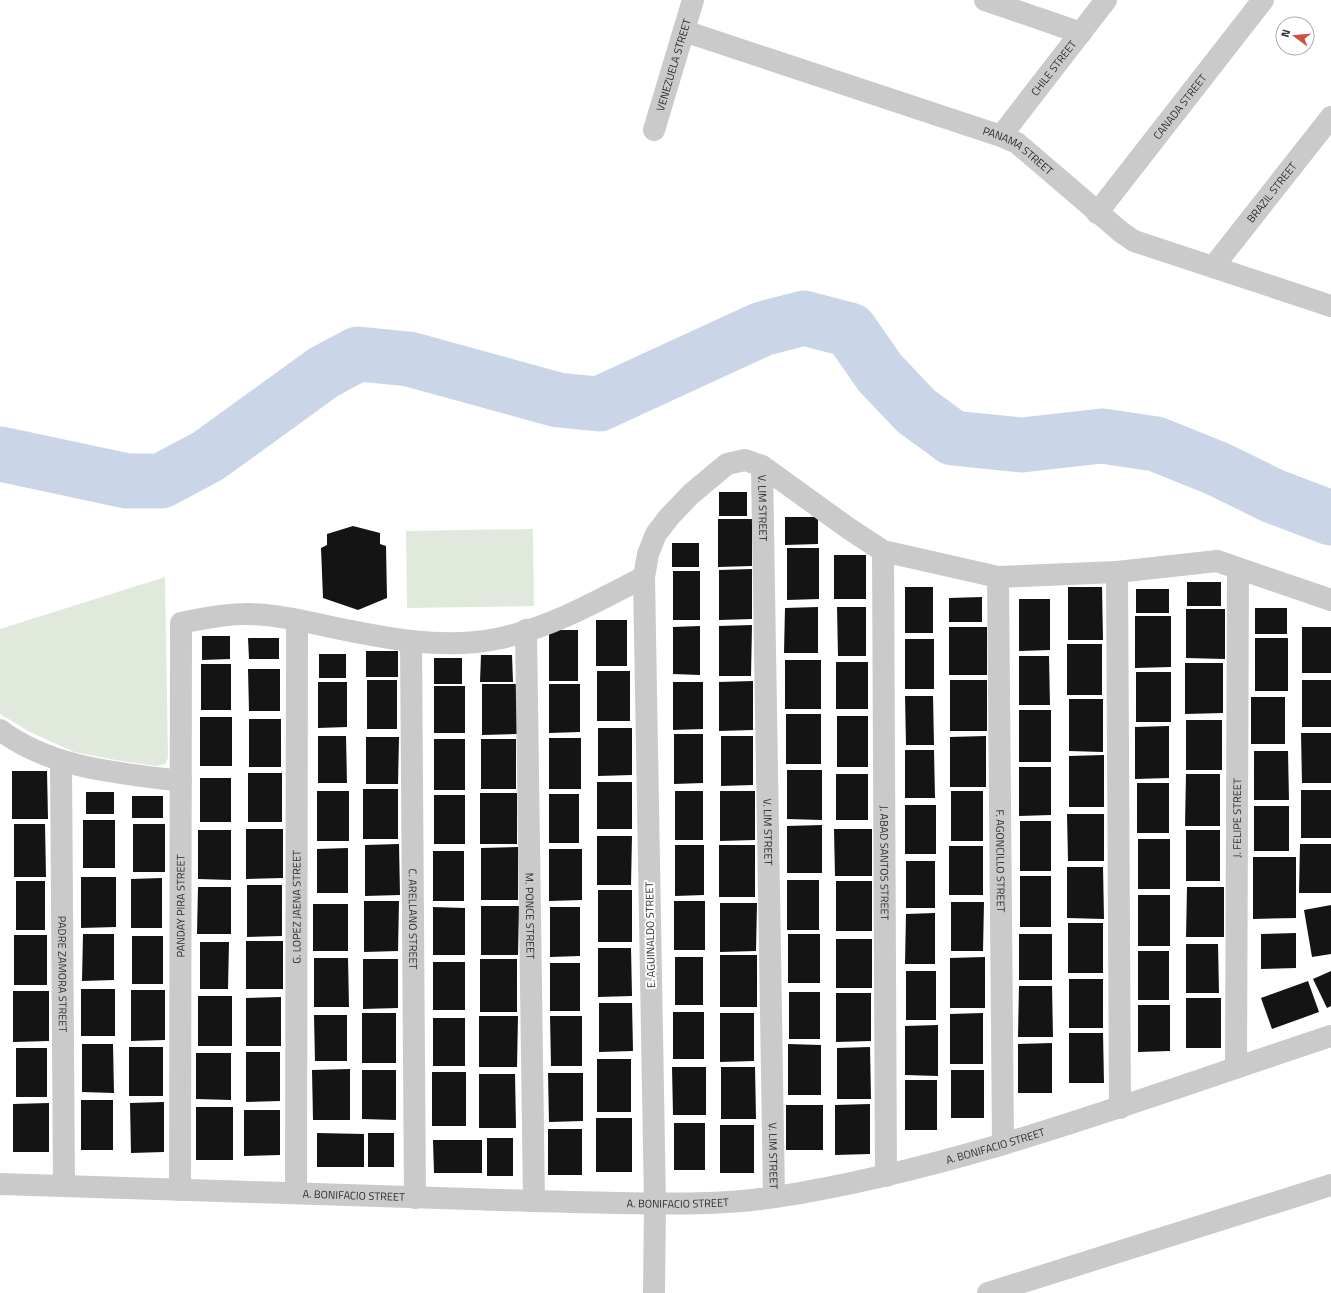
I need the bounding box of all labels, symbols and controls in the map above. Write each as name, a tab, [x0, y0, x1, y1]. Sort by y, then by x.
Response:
street label: VENEZUELA STREET	[652, 16, 695, 113]
north arrow	[1275, 16, 1315, 56]
text: N	[1277, 27, 1294, 39]
street label: CHILE STREET	[1027, 37, 1080, 99]
street label: CANADA STREET	[1149, 70, 1211, 143]
street label: PANAMA STREET	[981, 123, 1057, 179]
street label: BRAZIL STREET	[1243, 159, 1301, 226]
street label: V. LIM STREET	[754, 474, 771, 542]
street label: J. FELIPE STREET	[1229, 778, 1245, 858]
street label: V. LIM STREET	[759, 798, 777, 866]
street label: J. ABAD SANTOS STREET	[876, 805, 893, 921]
street label: F. AGONCILLO STREET	[992, 809, 1009, 913]
street label: G. LOPEZ JAENA STREET	[288, 850, 305, 964]
street label: PANDAY PIRA STREET	[172, 854, 189, 958]
street label: C. ARELLANO STREET	[405, 868, 421, 970]
street label: M. PONCE STREET	[521, 873, 539, 959]
street label: E. AGUINALDO STREET	[641, 881, 659, 988]
street label: PADRE ZAMORA STREET	[54, 916, 71, 1032]
street label: V. LIM STREET	[765, 1122, 782, 1190]
street label: A. BONIFACIO STREET	[944, 1124, 1047, 1168]
street label: A. BONIFACIO STREET	[302, 1186, 405, 1205]
street label: A. BONIFACIO STREET	[626, 1194, 730, 1212]

